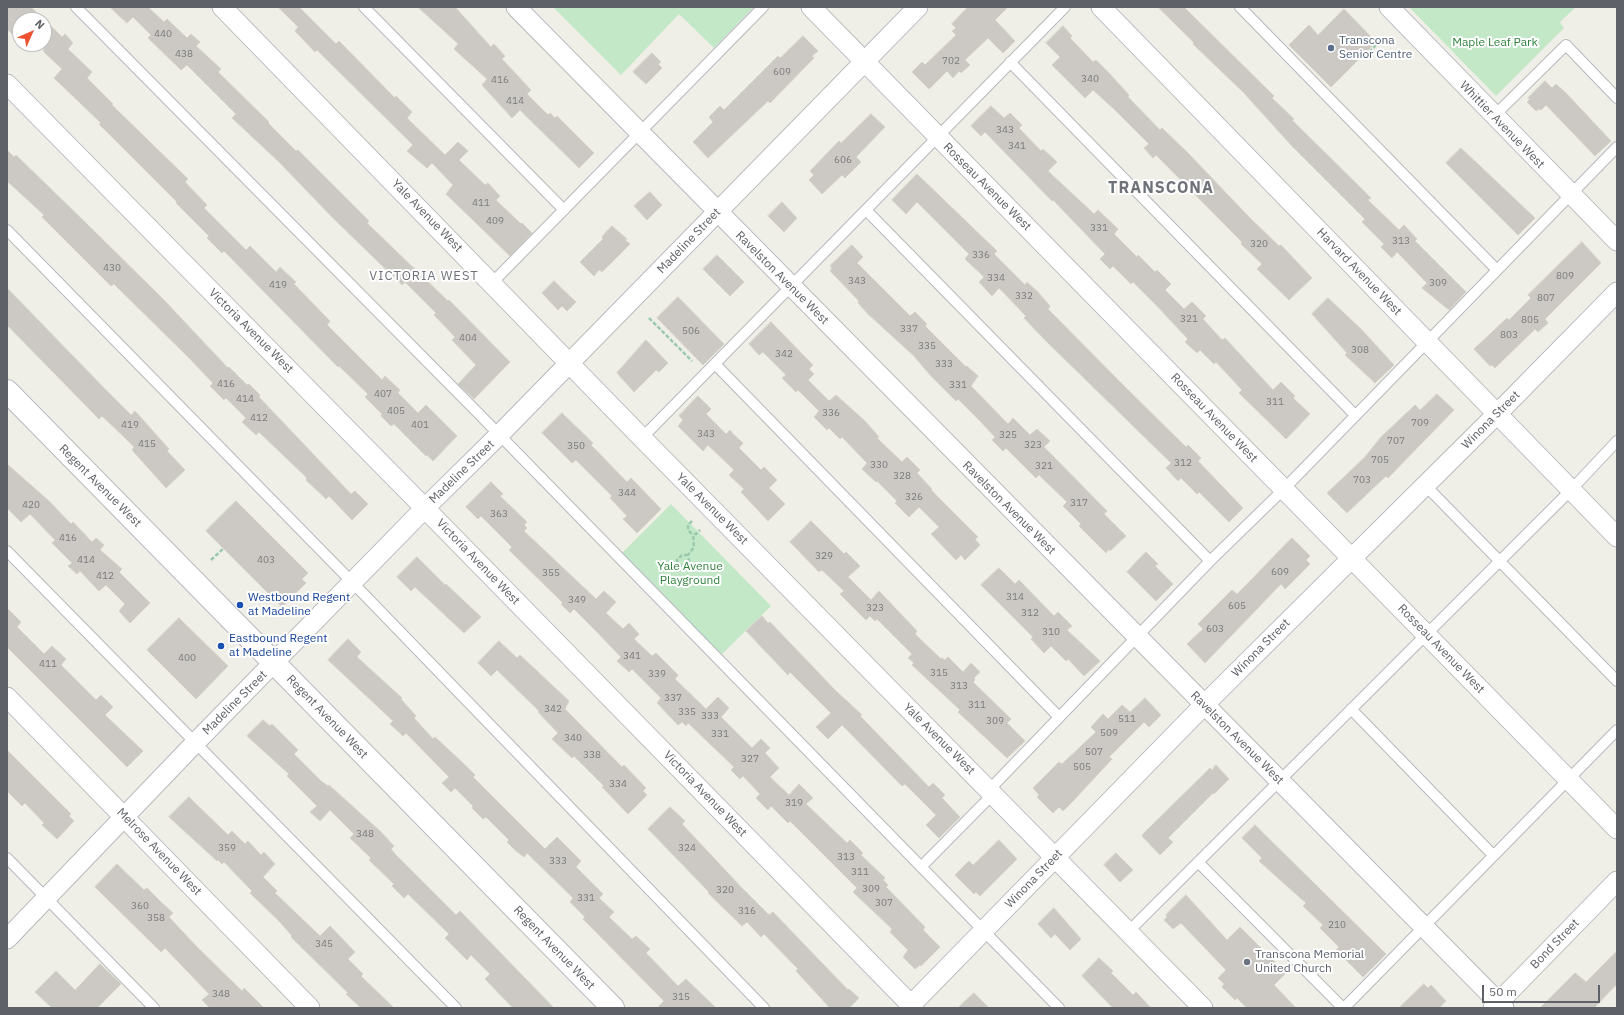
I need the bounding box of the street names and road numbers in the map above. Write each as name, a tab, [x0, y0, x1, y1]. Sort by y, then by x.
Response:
street label: Whittier Avenue West	[1457, 78, 1547, 172]
street label: Rosseau Avenue West	[940, 140, 1034, 234]
street label: Yale Avenue West	[389, 177, 465, 255]
street label: Madeline Street	[654, 205, 724, 277]
street label: Harvard Avenue West	[1314, 225, 1404, 319]
street label: Ravelston Avenue West	[732, 228, 832, 328]
street label: Victoria Avenue West	[206, 286, 296, 376]
street label: Rosseau Avenue West	[1168, 370, 1260, 466]
street label: Winona Street	[1459, 388, 1523, 452]
street label: Madeline Street	[426, 437, 498, 507]
street label: Regent Avenue West	[56, 442, 144, 530]
street label: Ravelston Avenue West	[959, 458, 1059, 558]
street label: Yale Avenue West	[673, 470, 751, 548]
street label: Victoria Avenue West	[433, 516, 523, 608]
street label: Rosseau Avenue West	[1395, 601, 1487, 697]
street label: Winona Street	[1229, 616, 1293, 680]
street label: Madeline Street	[200, 668, 270, 738]
street label: Regent Avenue West	[283, 672, 371, 762]
street label: Ravelston Avenue West	[1187, 688, 1287, 788]
street label: Yale Avenue West	[900, 700, 978, 778]
street label: Victoria Avenue West	[660, 748, 750, 840]
street label: Melrose Avenue West	[114, 805, 204, 899]
street label: Winona Street	[1002, 847, 1066, 911]
street label: Regent Avenue West	[510, 903, 598, 993]
street label: Bond Street	[1528, 916, 1582, 972]

